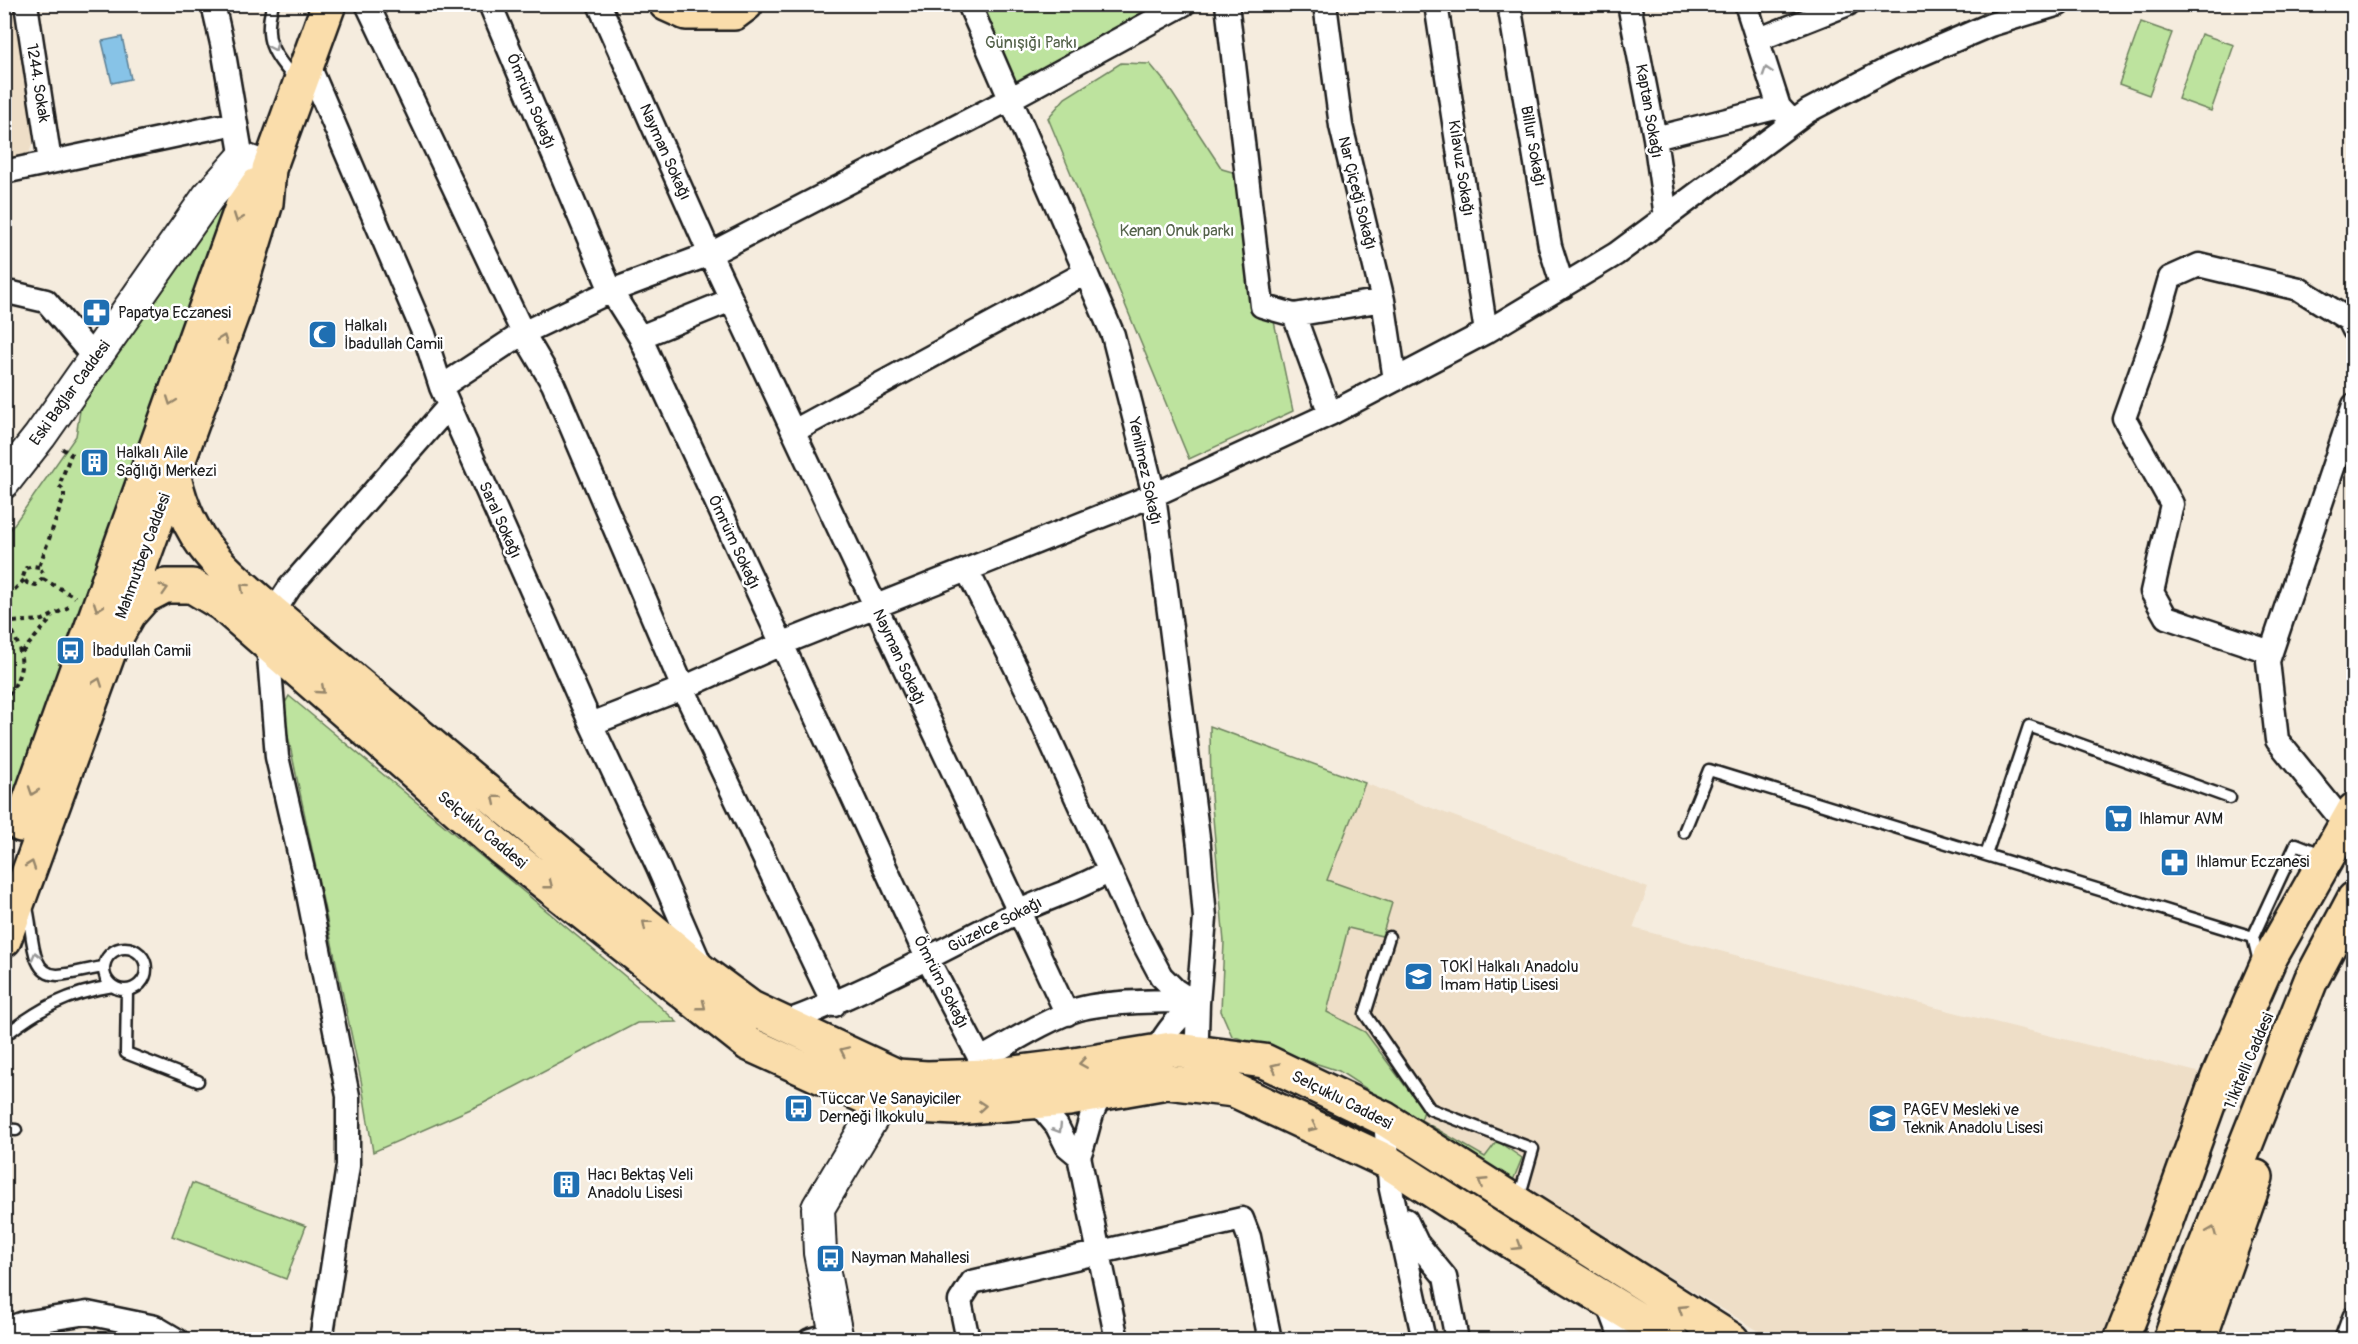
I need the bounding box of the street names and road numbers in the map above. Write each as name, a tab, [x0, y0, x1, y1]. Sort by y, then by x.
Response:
street label: 1244. Sokak	[22, 42, 54, 124]
street label: Ömrüm Sokağı	[502, 50, 560, 152]
street label: Kaptan Sokağı	[1631, 62, 1667, 160]
street label: Nayman Sokağı	[635, 101, 695, 203]
street label: Billur Sokağı	[1516, 104, 1550, 188]
street label: Kılavuz Sokağı	[1444, 119, 1478, 217]
street label: Nar Çiçeği Sokağı	[1333, 134, 1381, 252]
street label: Eski Bağlar Caddesi	[25, 337, 115, 449]
street label: Yenilmez Sokağı	[1124, 414, 1166, 527]
street label: Saral Sokağı	[474, 479, 526, 561]
street label: Mahmutbey Caddesi	[111, 490, 175, 622]
street label: Ömrüm Sokağı	[704, 492, 764, 592]
street label: Nayman Sokağı	[868, 606, 930, 708]
street label: Selçuklu Caddesi	[433, 787, 531, 873]
street label: Güzelce Sokağı	[945, 893, 1045, 957]
street label: Ömrüm Sokağı	[909, 932, 973, 1032]
street label: 1.İkitelli Caddesi	[2220, 1010, 2278, 1112]
street label: Selçuklu Caddesi	[1288, 1066, 1396, 1134]

